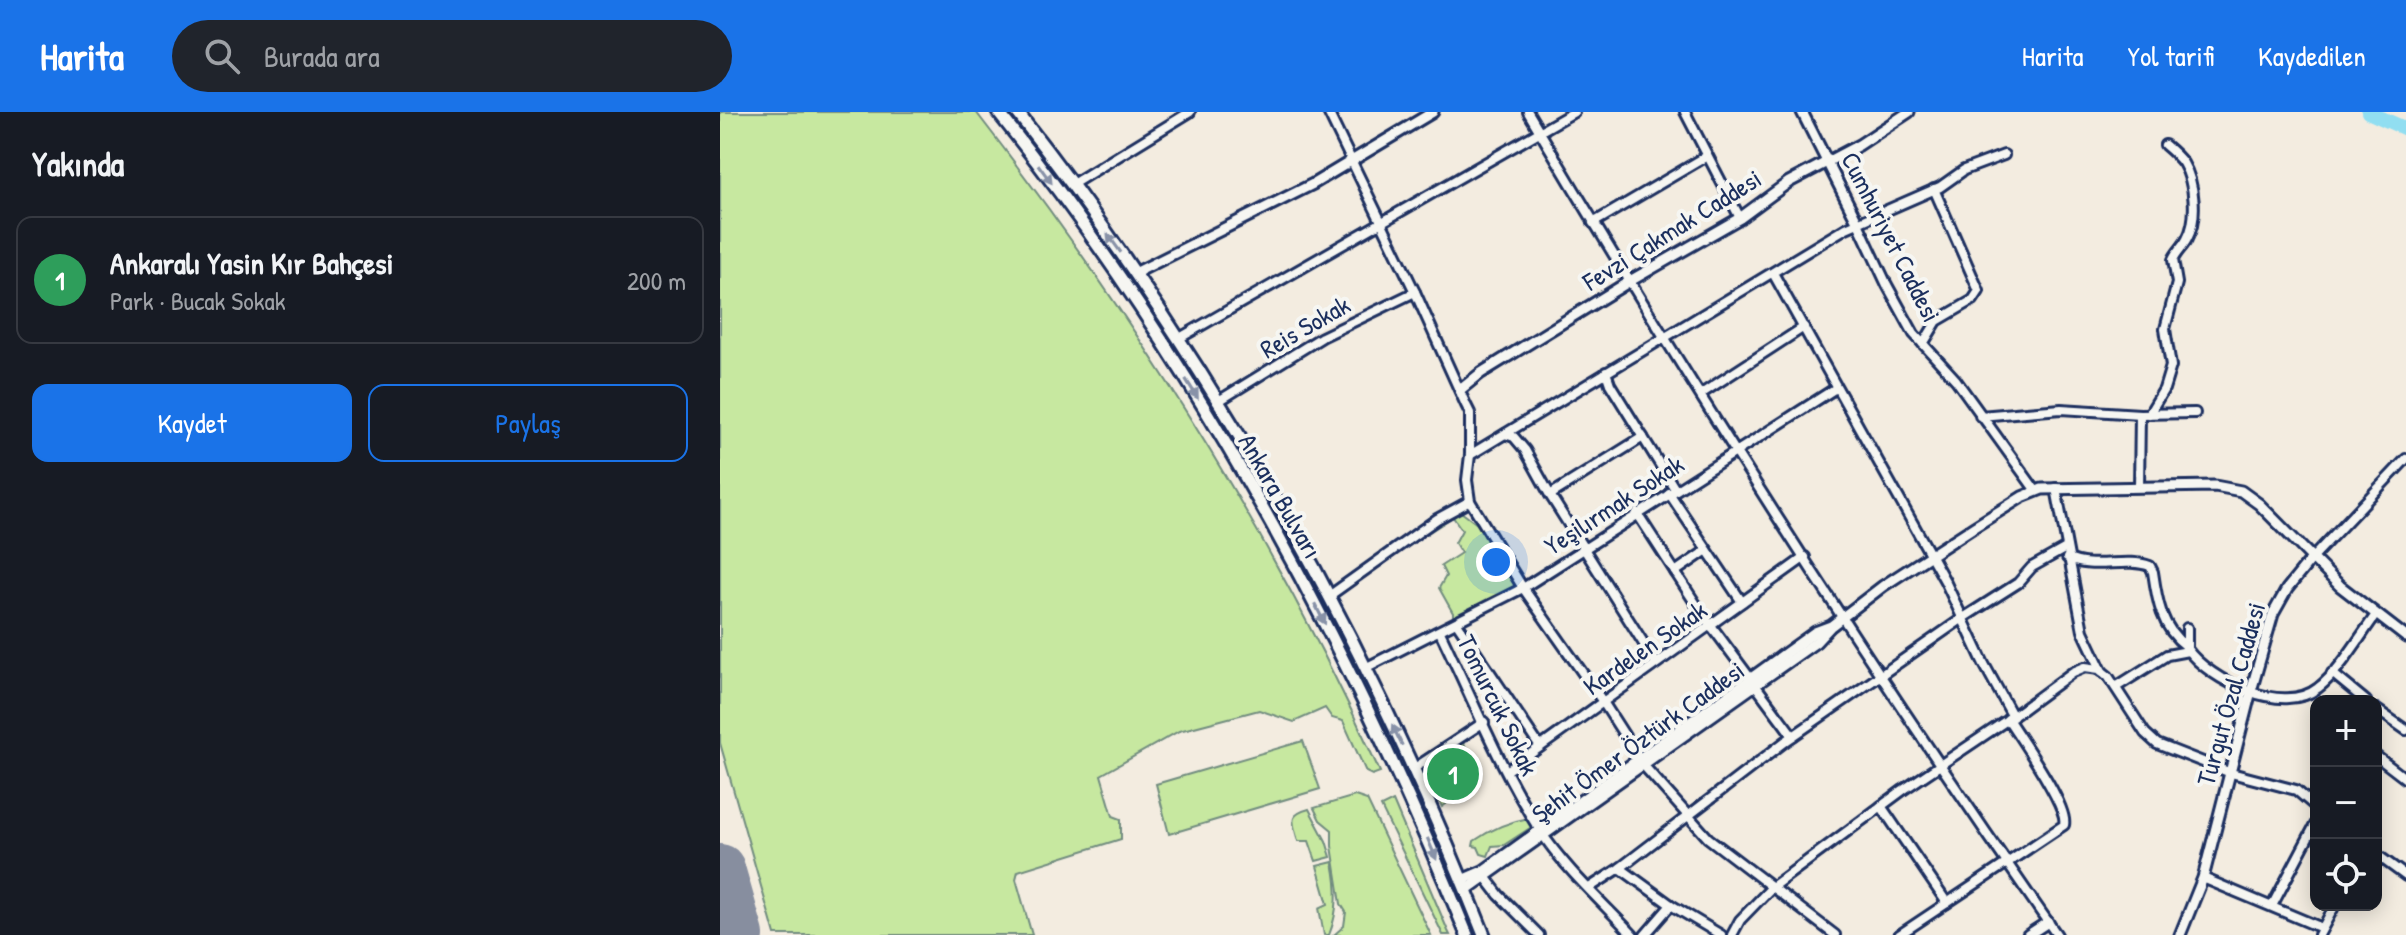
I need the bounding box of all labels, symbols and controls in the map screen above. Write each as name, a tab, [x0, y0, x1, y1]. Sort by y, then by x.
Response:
search box	[172, 20, 732, 92]
text: Harita	[40, 30, 124, 82]
icon: search	[200, 34, 244, 78]
text: Burada ara	[264, 36, 380, 76]
text: Harita	[2022, 37, 2084, 75]
text: Yol tarifi	[2128, 37, 2214, 75]
text: Kaydedilen	[2258, 37, 2366, 75]
text: Yakında	[32, 141, 124, 187]
street label: Cumhuriyet Caddesi	[1833, 146, 1949, 328]
street label: Fevzi Çakmak Caddesi	[1575, 161, 1768, 299]
one-way arrow	[1036, 164, 1052, 184]
one-way arrow	[1107, 233, 1122, 254]
text: Ankaralı Yasin Kır Bahçesi	[110, 243, 393, 283]
text: 1	[55, 263, 65, 298]
text: 200 m	[627, 263, 686, 298]
text: Park · Bucak Sokak	[110, 283, 285, 318]
street label: Reis Sokak	[1253, 287, 1356, 366]
one-way arrow	[1184, 378, 1199, 399]
button: Kaydet	[32, 384, 352, 462]
button: Paylaş	[368, 384, 688, 462]
street label: Ankara Bulvarı	[1231, 427, 1330, 564]
street label: Yeşilırmak Sokak	[1537, 446, 1690, 563]
your location	[1476, 542, 1516, 582]
street label: Kardelen Sokak	[1576, 592, 1714, 703]
street label: Turgut Özal Caddesi	[2188, 598, 2273, 790]
one-way arrow	[1314, 603, 1327, 626]
street label: Tomurcuk Sokak	[1449, 629, 1548, 781]
street label: Şehit Ömer Öztürk Caddesi	[1524, 652, 1751, 831]
map controls	[2310, 695, 2382, 911]
button: +	[2310, 695, 2382, 767]
one-way arrow	[1390, 723, 1404, 747]
pin: 1	[1427, 744, 1479, 804]
button: −	[2310, 767, 2382, 839]
one-way arrow	[1425, 837, 1438, 861]
button: locate	[2310, 839, 2382, 911]

